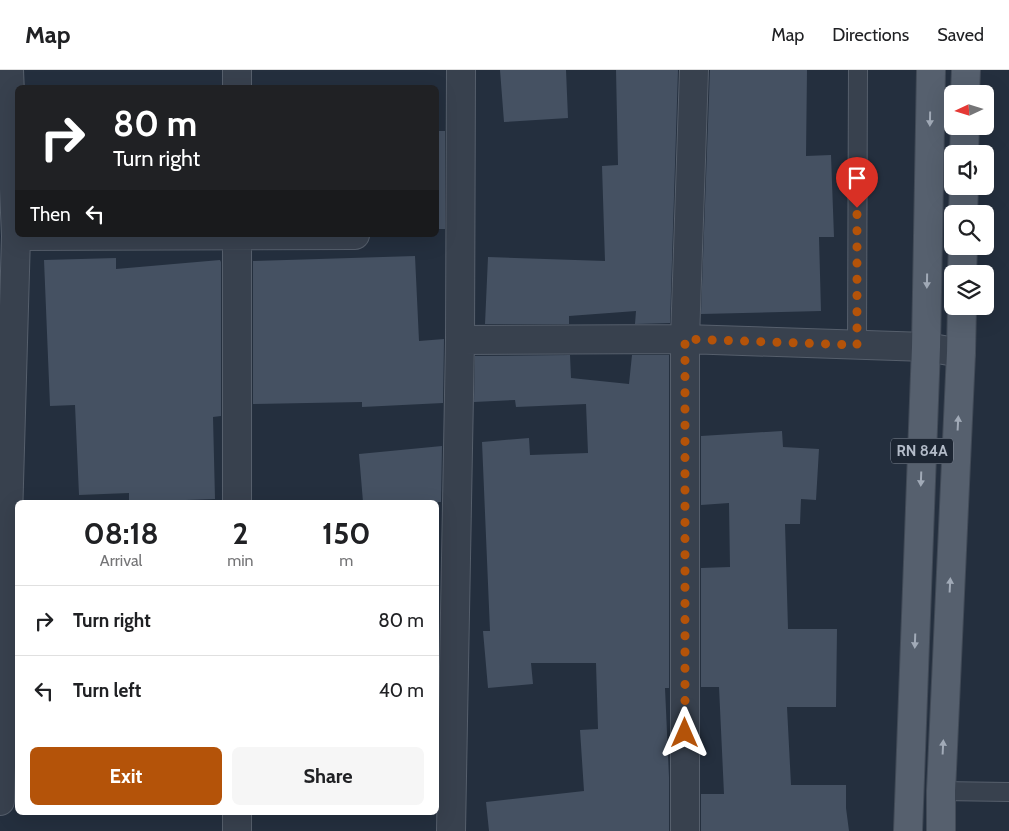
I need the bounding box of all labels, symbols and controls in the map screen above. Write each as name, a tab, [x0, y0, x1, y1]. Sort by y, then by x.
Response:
text: Map	[25, 20, 71, 49]
text: Map	[771, 24, 804, 46]
text: Directions	[832, 24, 909, 46]
text: Saved	[937, 24, 984, 46]
north arrow	[944, 85, 994, 135]
map controls	[944, 85, 994, 315]
text: 80 m	[113, 102, 197, 145]
icon: right	[30, 105, 95, 170]
one-way arrow	[926, 111, 934, 127]
text: Turn right	[113, 145, 200, 172]
button: sound	[944, 145, 994, 195]
pin	[836, 157, 878, 208]
icon: arrive	[843, 164, 871, 192]
icon: left	[81, 200, 109, 228]
text: Then	[30, 203, 71, 226]
button: search	[944, 205, 994, 255]
button: layers	[944, 265, 994, 315]
one-way arrow	[923, 273, 931, 289]
one-way arrow	[954, 414, 962, 430]
road number: RN 84A	[891, 438, 953, 464]
one-way arrow	[917, 471, 925, 487]
text: 08:18	[84, 515, 159, 552]
text: 2	[232, 515, 248, 552]
text: 150	[322, 515, 370, 552]
text: Arrival	[100, 551, 142, 570]
text: min	[227, 551, 254, 570]
text: m	[339, 551, 353, 570]
one-way arrow	[947, 577, 955, 593]
icon: right	[30, 607, 58, 635]
text: Turn right	[73, 609, 151, 632]
text: 80 m	[378, 609, 424, 632]
one-way arrow	[911, 633, 919, 649]
icon: left	[30, 677, 58, 705]
text: Turn left	[73, 679, 141, 702]
text: 40 m	[379, 679, 424, 702]
position arrow	[658, 706, 710, 758]
one-way arrow	[939, 739, 947, 755]
button: Exit	[30, 747, 222, 805]
button: Share	[232, 747, 424, 805]

